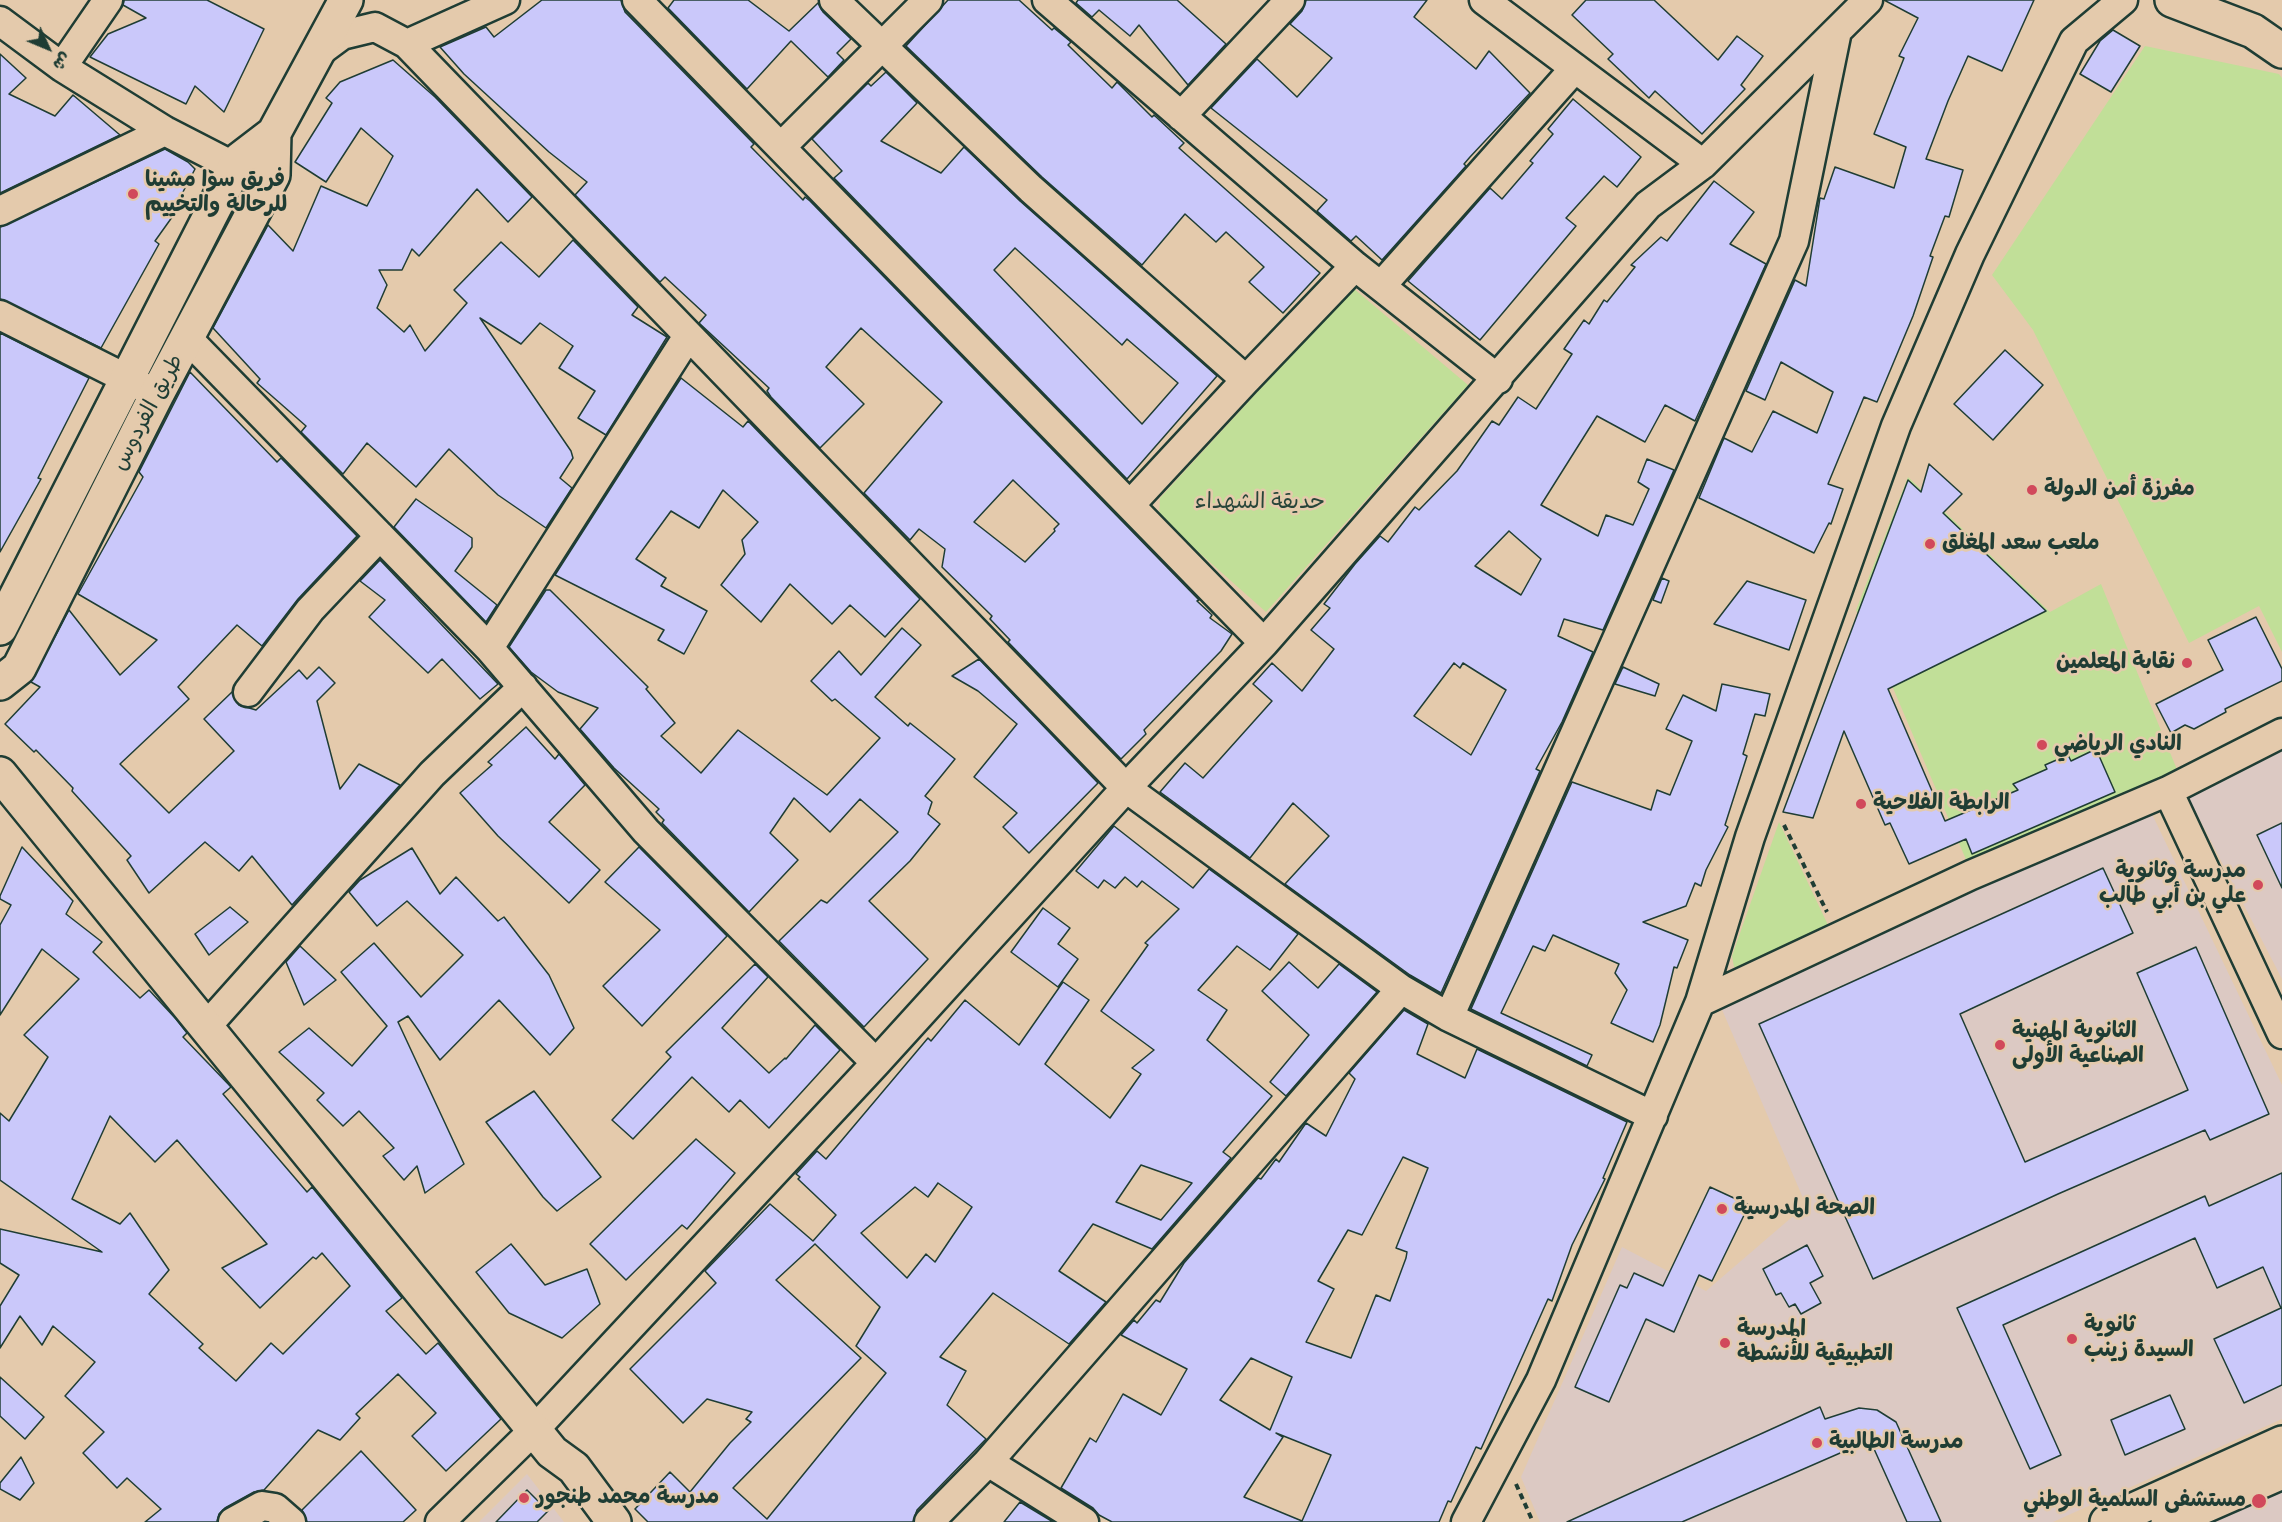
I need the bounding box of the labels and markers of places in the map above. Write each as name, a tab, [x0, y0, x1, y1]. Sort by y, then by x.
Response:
place label: فريق سوا مشينا للرحالة والتخييم	[145, 168, 287, 220]
marker: فريق سوا مشينا للرحالة والتخييم	[126, 187, 140, 201]
place label: مفرزة أمن الدولة	[2044, 477, 2195, 503]
marker: مفرزة أمن الدولة	[2025, 483, 2039, 497]
place label: ملعب سعد المغلق	[1942, 531, 2100, 557]
marker: ملعب سعد المغلق	[1923, 537, 1937, 551]
place label: نقابة المعلمين	[2056, 650, 2175, 676]
marker: نقابة المعلمين	[2180, 656, 2194, 670]
place label: النادي الرياضي	[2054, 732, 2182, 758]
marker: النادي الرياضي	[2035, 738, 2049, 752]
place label: الرابطة الفلاحية	[1873, 791, 2010, 817]
marker: الرابطة الفلاحية	[1854, 797, 1868, 811]
place label: مدرسة وثانوية علي بن أبي طالب	[2099, 859, 2246, 910]
marker: مدرسة وثانوية علي بن أبي طالب	[2251, 878, 2265, 892]
place label: الثانوية المهنية الصناعية الأولى	[2012, 1019, 2144, 1070]
marker: الثانوية المهنية الصناعية الأولى	[1993, 1038, 2007, 1052]
place label: الصحة المدرسية	[1734, 1196, 1875, 1222]
marker: الصحة المدرسية	[1715, 1202, 1729, 1216]
place label: ثانوية السيدة زينب	[2084, 1313, 2194, 1364]
place label: المدرسة التطبيقية للأنشطة	[1737, 1317, 1893, 1368]
marker: ثانوية السيدة زينب	[2065, 1332, 2079, 1346]
marker: المدرسة التطبيقية للأنشطة	[1718, 1336, 1732, 1350]
place label: مدرسة الطالبية	[1829, 1430, 1963, 1456]
marker: مدرسة الطالبية	[1810, 1436, 1824, 1450]
place label: مدرسة محمد طنجور	[536, 1485, 719, 1511]
place label: مستشفى السلمية الوطني	[2023, 1488, 2246, 1514]
marker: مدرسة محمد طنجور	[517, 1491, 531, 1505]
marker: مستشفى السلمية الوطني	[2250, 1492, 2268, 1510]

